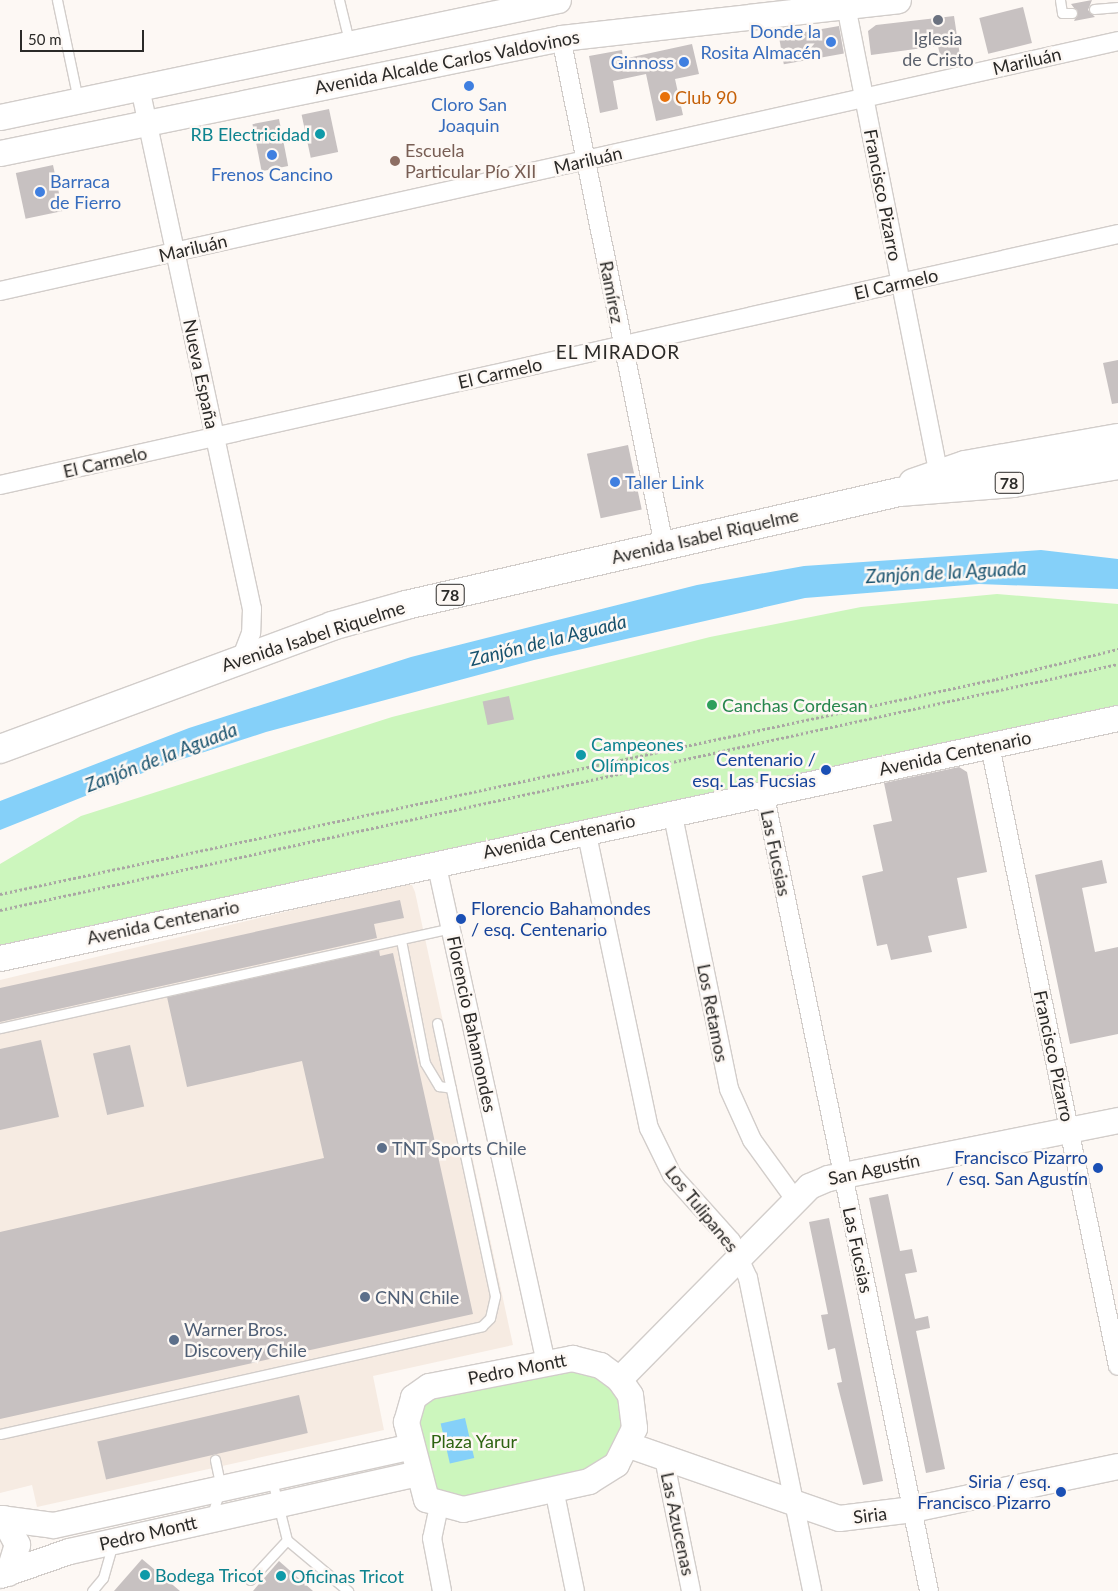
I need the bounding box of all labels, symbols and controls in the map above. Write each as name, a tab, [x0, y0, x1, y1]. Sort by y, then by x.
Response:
marker: Iglesia de Cristo	[932, 14, 944, 26]
scale bar	[22, 20, 146, 52]
place label: Donde la Rosita Almacén	[700, 21, 821, 64]
street label: Avenida Alcalde Carlos Valdovinos	[312, 26, 582, 98]
place label: Iglesia de Cristo	[902, 28, 974, 70]
text: 50 m	[28, 30, 62, 48]
marker: Donde la Rosita Almacén	[825, 36, 837, 48]
street label: Mariluán	[991, 43, 1063, 79]
place label: Ginnoss	[611, 51, 674, 73]
marker: Ginnoss	[678, 56, 690, 68]
marker: Cloro San Joaquin	[463, 80, 475, 92]
place label: Club 90	[675, 86, 737, 108]
marker: Club 90	[659, 91, 671, 103]
place label: Cloro San Joaquin	[431, 94, 507, 136]
place label: RB Electricidad	[190, 123, 310, 145]
street label: Francisco Pizarro	[860, 127, 906, 263]
marker: RB Electricidad	[314, 128, 326, 140]
place label: Escuela Particular Pío XII	[405, 140, 537, 182]
street label: Mariluán	[552, 142, 624, 178]
marker: Frenos Cancino	[266, 149, 278, 161]
marker: Escuela Particular Pío XII	[389, 155, 401, 167]
place label: Frenos Cancino	[211, 163, 333, 185]
place label: Barraca de Fierro	[50, 171, 121, 213]
marker: Barraca de Fierro	[34, 186, 46, 198]
street label: Mariluán	[157, 230, 229, 266]
street label: Ramírez	[595, 259, 629, 325]
street label: El Carmelo	[852, 264, 940, 304]
street label: Nueva España	[179, 317, 223, 431]
district label: EL MIRADOR	[554, 341, 682, 363]
street label: El Carmelo	[456, 353, 544, 393]
street label: El Carmelo	[61, 442, 149, 482]
road number: 78	[994, 469, 1024, 496]
place label: Taller Link	[625, 471, 704, 493]
marker: Taller Link	[609, 476, 621, 488]
street label: Avenida Isabel Riquelme	[609, 504, 801, 568]
water label: Zanjón de la Aguada	[865, 556, 1027, 588]
road number: 78	[435, 582, 465, 608]
street label: Avenida Isabel Riquelme	[219, 596, 407, 676]
water label: Zanjón de la Aguada	[467, 609, 629, 671]
place label: Canchas Cordesan	[722, 694, 868, 716]
marker: Canchas Cordesan	[706, 699, 718, 711]
water label: Zanjón de la Aguada	[82, 717, 240, 797]
street label: Avenida Centenario	[877, 726, 1033, 780]
place label: Campeones Olímpicos	[591, 734, 684, 776]
marker: Campeones Olímpicos	[575, 749, 587, 761]
place label: Centenario / esq. Las Fucsias	[692, 749, 816, 792]
marker: Centenario / esq. Las Fucsias	[820, 764, 832, 776]
street label: Las Fucsias	[756, 808, 796, 898]
street label: Avenida Centenario	[481, 809, 637, 863]
street label: Avenida Centenario	[85, 895, 241, 949]
place label: Florencio Bahamondes / esq. Centenario	[471, 898, 651, 941]
marker: Florencio Bahamondes / esq. Centenario	[455, 913, 467, 925]
street label: Florencio Bahamondes	[443, 934, 501, 1114]
street label: Los Retamos	[693, 962, 733, 1064]
street label: Francisco Pizarro	[1030, 988, 1078, 1124]
place label: TNT Sports Chile	[392, 1137, 527, 1159]
marker: TNT Sports Chile	[376, 1142, 388, 1154]
place label: Francisco Pizarro / esq. San Agustín	[945, 1147, 1088, 1190]
street label: San Agustín	[826, 1149, 922, 1189]
street label: Los Tulipanes	[661, 1161, 743, 1257]
marker: Francisco Pizarro / esq. San Agustín	[1092, 1162, 1104, 1174]
street label: Las Fucsias	[838, 1205, 878, 1295]
place label: CNN Chile	[375, 1286, 459, 1308]
marker: CNN Chile	[359, 1291, 371, 1303]
place label: Warner Bros. Discovery Chile	[184, 1319, 307, 1362]
marker: Warner Bros. Discovery Chile	[168, 1334, 180, 1346]
street label: Pedro Montt	[466, 1349, 568, 1389]
park label: Plaza Yarur	[431, 1430, 517, 1452]
street label: Las Azucenas	[656, 1470, 700, 1578]
place label: Siria / esq. Francisco Pizarro	[917, 1471, 1051, 1514]
marker: Siria / esq. Francisco Pizarro	[1055, 1486, 1067, 1498]
street label: Siria	[852, 1502, 888, 1528]
street label: Pedro Montt	[97, 1511, 199, 1555]
place label: Bodega Tricot	[155, 1564, 264, 1586]
place label: Oficinas Tricot	[291, 1565, 404, 1587]
marker: Bodega Tricot	[139, 1569, 151, 1581]
marker: Oficinas Tricot	[275, 1570, 287, 1582]

